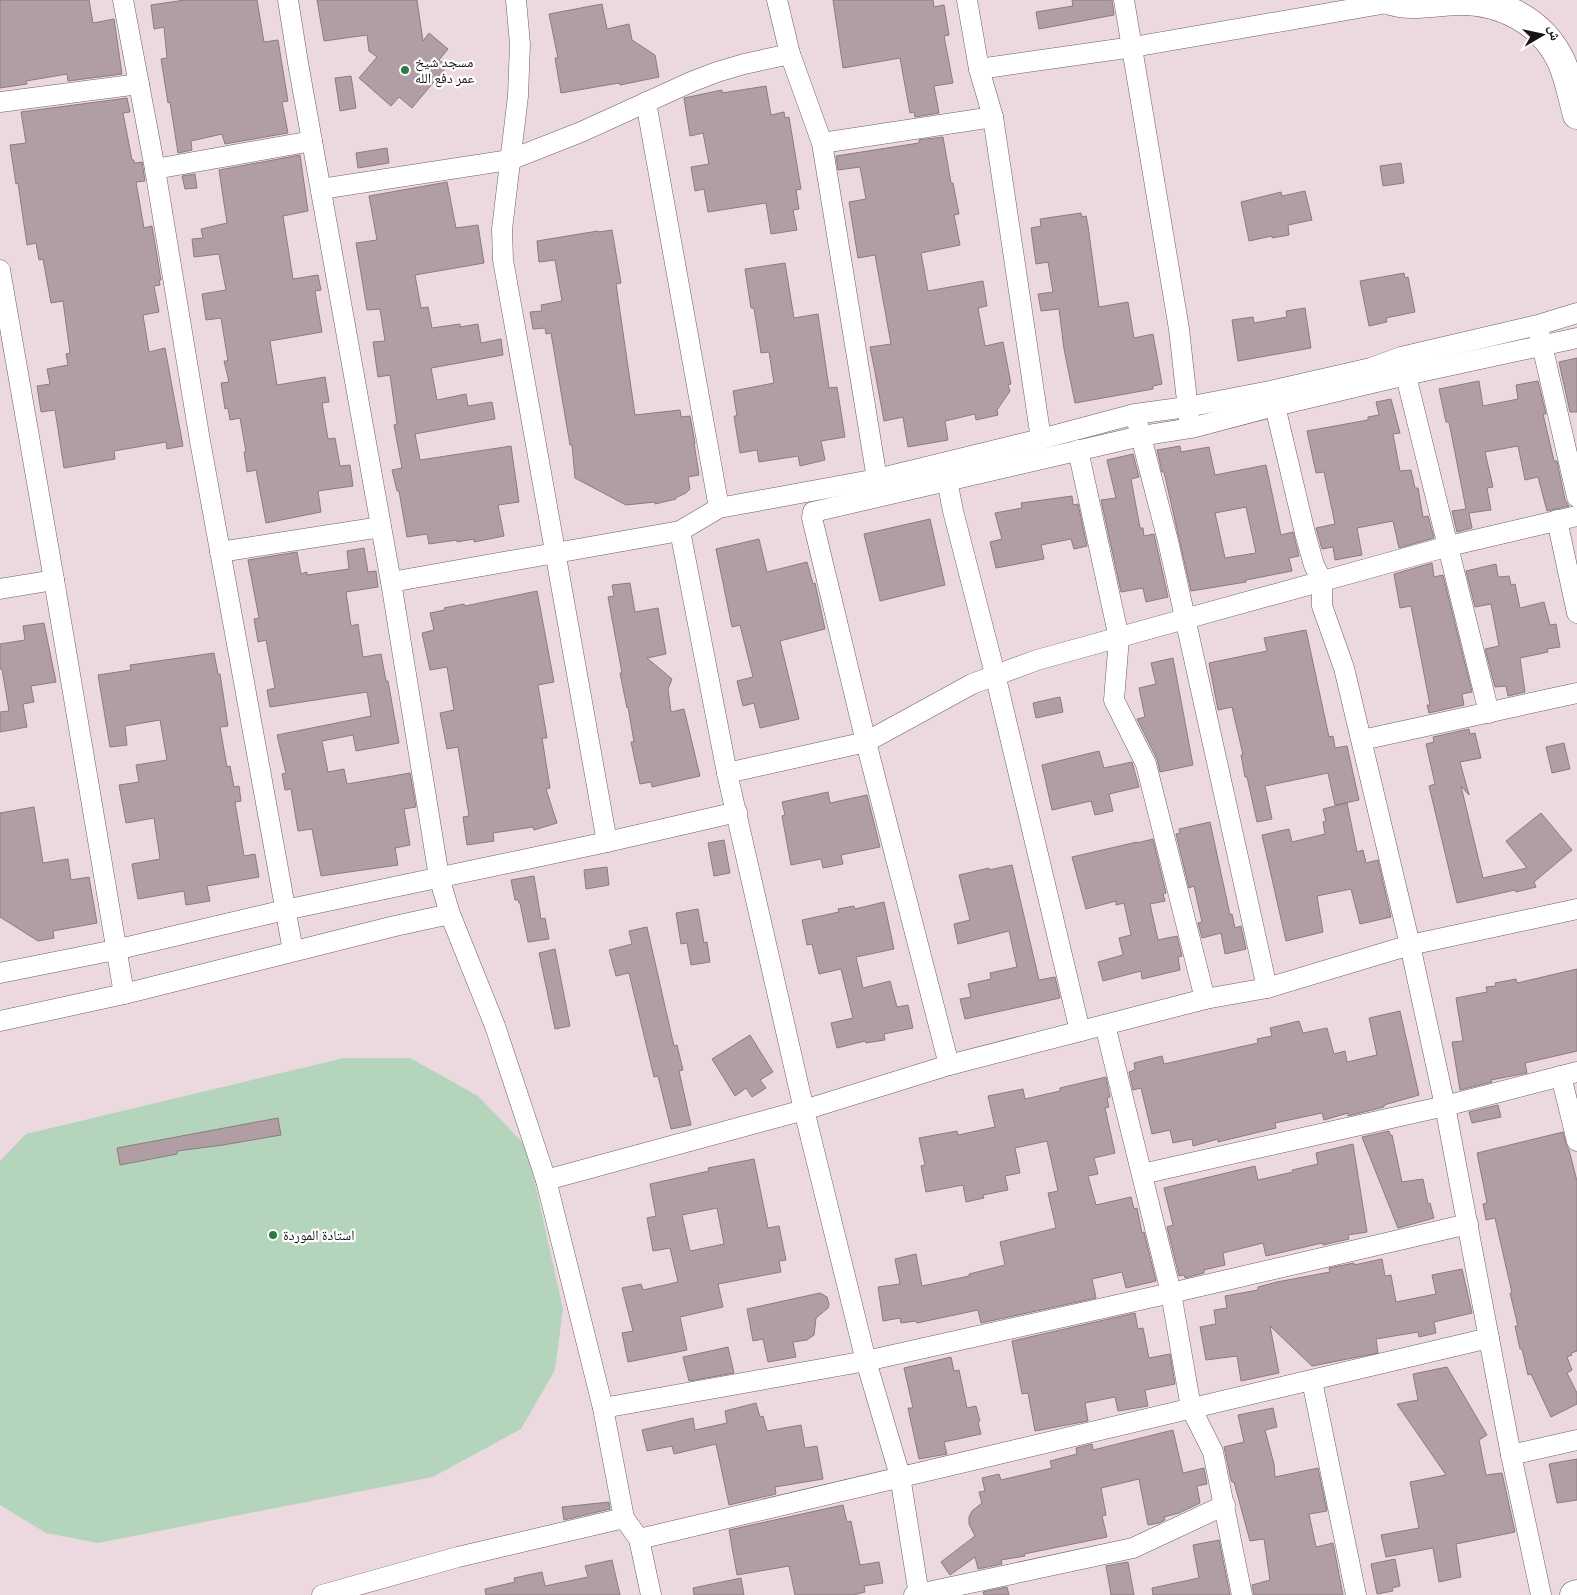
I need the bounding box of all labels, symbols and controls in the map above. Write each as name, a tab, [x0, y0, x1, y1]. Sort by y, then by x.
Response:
north arrow	[1517, 10, 1567, 60]
text: ش	[1544, 25, 1563, 42]
place label: مسجد شيخ عمر دفع الله	[415, 55, 475, 88]
marker: مسجد شيخ عمر دفع الله	[399, 64, 411, 76]
place label: استادة الموردة	[283, 1228, 354, 1245]
marker: استادة الموردة	[267, 1229, 279, 1241]

